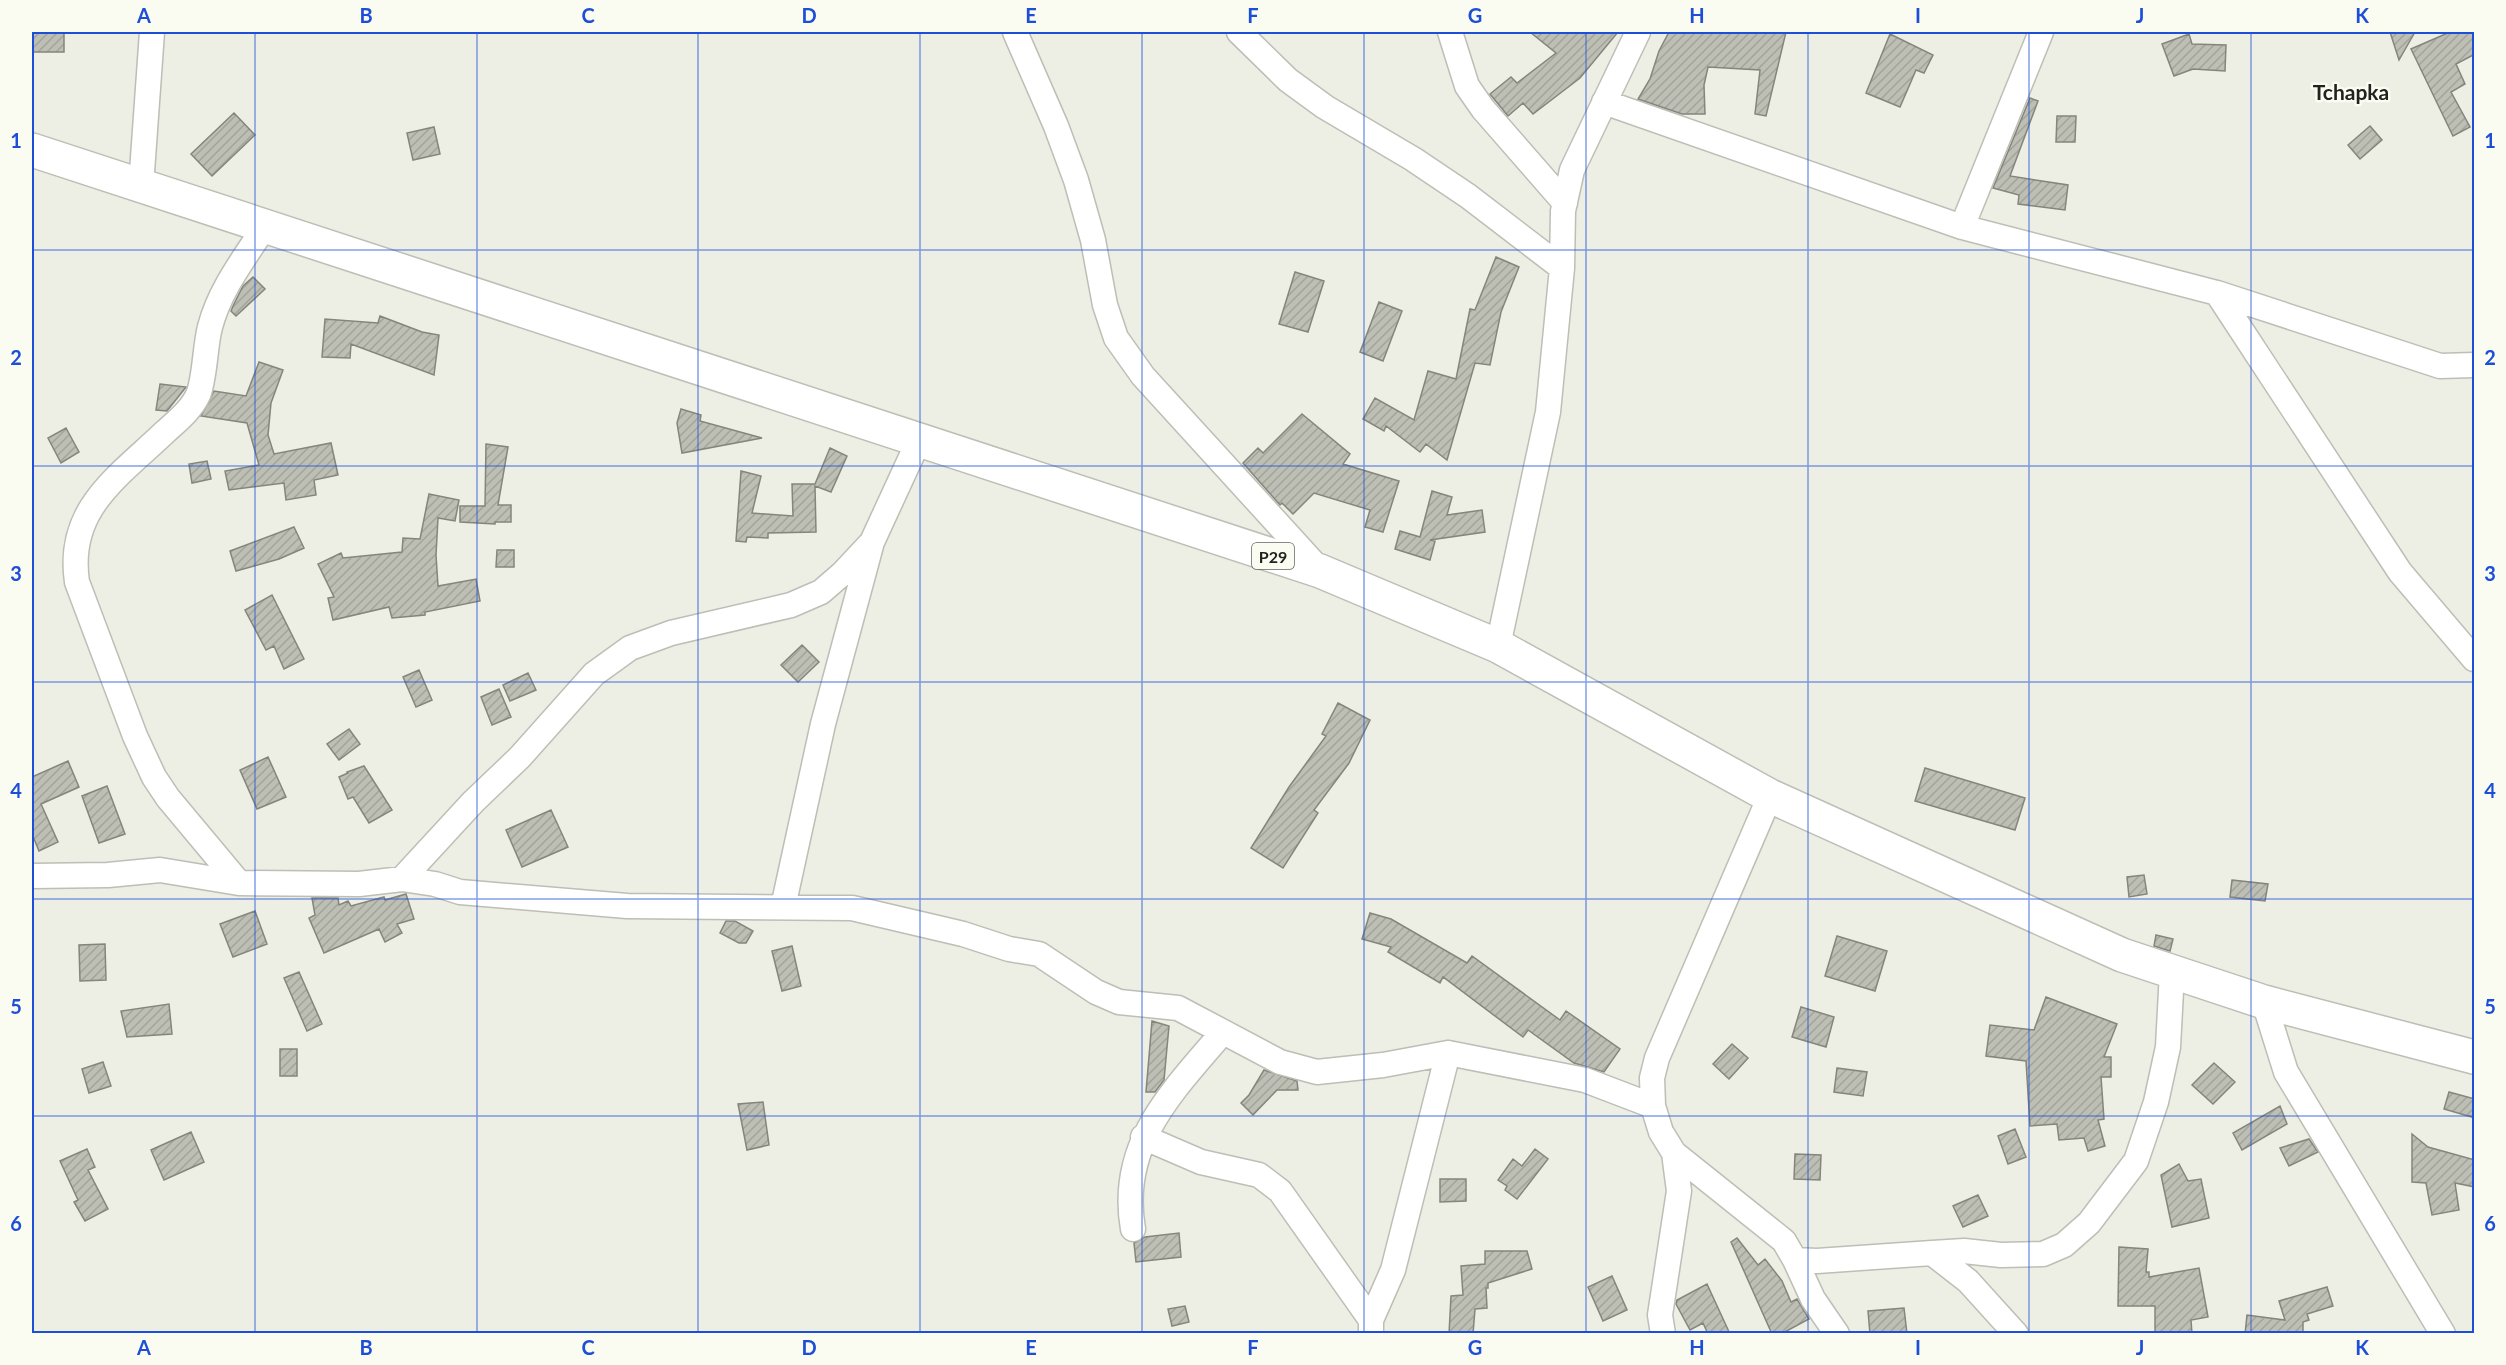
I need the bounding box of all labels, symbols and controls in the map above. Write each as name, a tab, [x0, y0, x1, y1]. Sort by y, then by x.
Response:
text: A	[136, 3, 151, 27]
text: B	[359, 3, 373, 27]
text: C	[581, 3, 595, 27]
text: D	[801, 3, 817, 27]
text: E	[1025, 3, 1037, 27]
text: F	[1247, 3, 1259, 27]
text: G	[1468, 3, 1482, 27]
text: H	[1689, 3, 1705, 27]
text: I	[1915, 3, 1921, 27]
text: J	[2136, 3, 2144, 27]
text: K	[2355, 3, 2369, 27]
district label: Tchapka	[2313, 79, 2389, 104]
text: 1	[10, 128, 22, 152]
text: 1	[2484, 128, 2496, 152]
text: 2	[10, 345, 22, 369]
text: 2	[2484, 345, 2496, 369]
road number: P29	[1252, 543, 1294, 569]
text: 3	[10, 561, 22, 585]
text: 3	[2484, 561, 2496, 585]
text: 4	[10, 778, 22, 802]
text: 4	[2484, 778, 2496, 802]
text: 5	[10, 994, 22, 1018]
text: 5	[2484, 994, 2496, 1018]
text: 6	[10, 1211, 22, 1235]
text: 6	[2484, 1211, 2496, 1235]
text: A	[136, 1335, 151, 1359]
text: B	[359, 1335, 373, 1359]
text: C	[581, 1335, 595, 1359]
text: D	[801, 1335, 817, 1359]
text: E	[1025, 1335, 1037, 1359]
text: F	[1247, 1335, 1259, 1359]
text: G	[1468, 1335, 1482, 1359]
text: H	[1689, 1335, 1705, 1359]
text: I	[1915, 1335, 1921, 1359]
text: J	[2136, 1335, 2144, 1359]
text: K	[2355, 1335, 2369, 1359]

